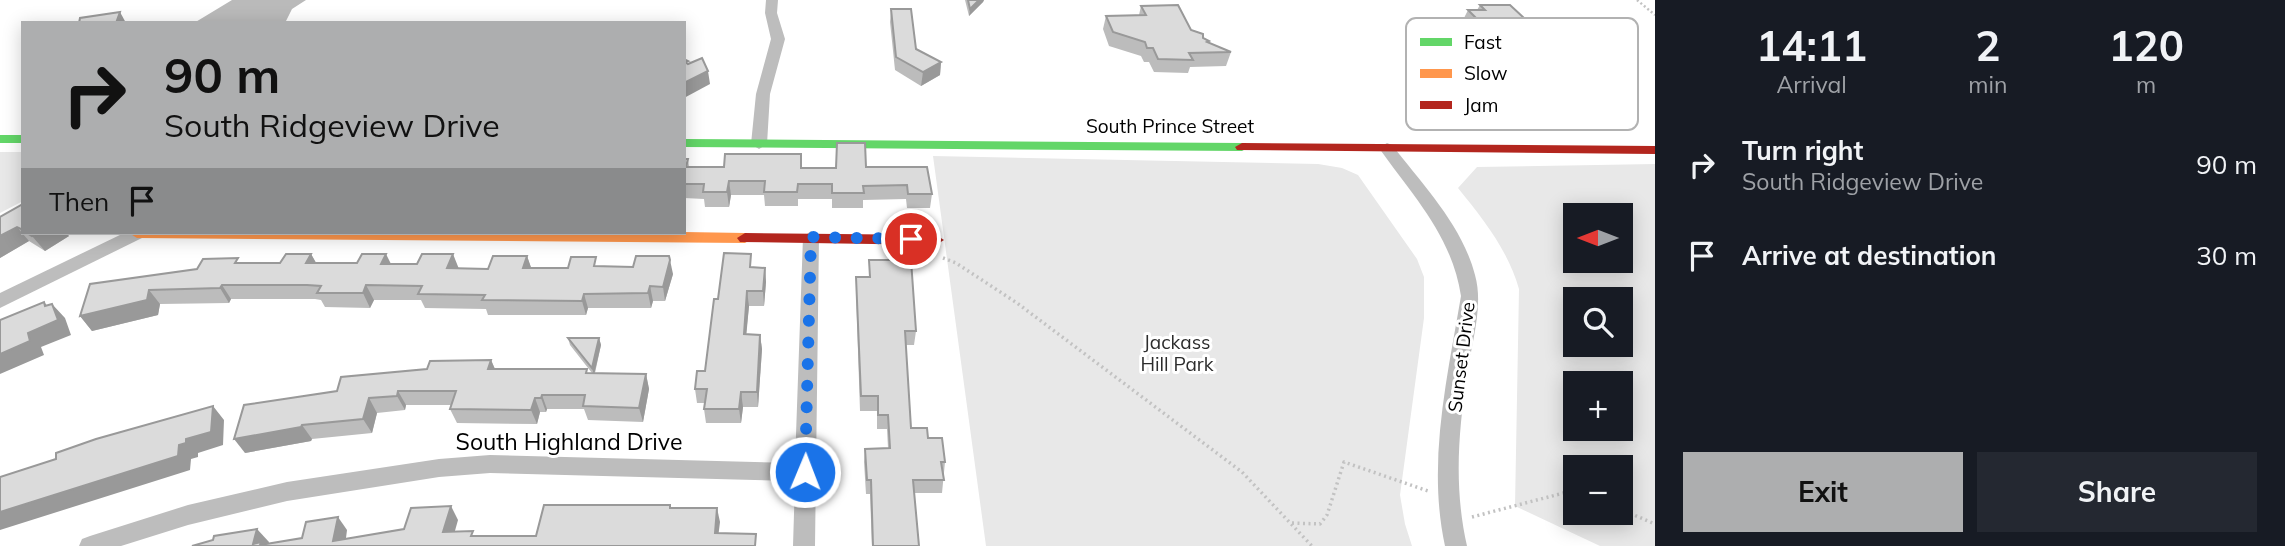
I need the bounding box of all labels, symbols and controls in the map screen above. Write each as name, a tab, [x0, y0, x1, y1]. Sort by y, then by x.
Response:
legend	[1406, 18, 1638, 130]
text: 14:11	[1756, 19, 1867, 72]
text: 2	[1975, 19, 2000, 72]
text: 120	[2108, 19, 2184, 72]
text: Fast	[1464, 30, 1502, 54]
text: 90 m	[164, 44, 280, 105]
icon: right	[49, 49, 140, 140]
text: Slow	[1464, 61, 1508, 85]
text: Arrival	[1776, 70, 1847, 99]
text: min	[1968, 70, 2007, 99]
text: m	[2136, 70, 2156, 99]
text: Jam	[1464, 93, 1498, 117]
text: South Ridgeview Drive	[164, 105, 500, 145]
street label: South Prince Street	[1086, 114, 1254, 138]
text: Turn right	[1742, 134, 1863, 167]
icon: right	[1683, 146, 1721, 184]
text: 90 m	[2196, 148, 2257, 181]
text: South Ridgeview Drive	[1742, 167, 1983, 196]
icon: arrive	[123, 182, 161, 220]
text: Then	[49, 185, 109, 218]
north arrow	[1563, 203, 1633, 273]
map controls	[1563, 203, 1633, 525]
pin	[881, 209, 941, 269]
icon: arrive	[892, 220, 930, 258]
icon: arrive	[1683, 237, 1721, 275]
text: Arrive at destination	[1742, 239, 1997, 272]
text: 30 m	[2196, 239, 2257, 272]
button: search	[1563, 287, 1633, 357]
street label: Sunset Drive	[1442, 300, 1480, 414]
park label: Jackass Hill Park	[1140, 330, 1214, 376]
button: +	[1563, 371, 1633, 441]
street label: South Highland Drive	[456, 427, 682, 456]
position arrow	[768, 435, 842, 509]
button: Exit	[1683, 452, 1963, 532]
button: Share	[1977, 452, 2257, 532]
button: −	[1563, 455, 1633, 525]

